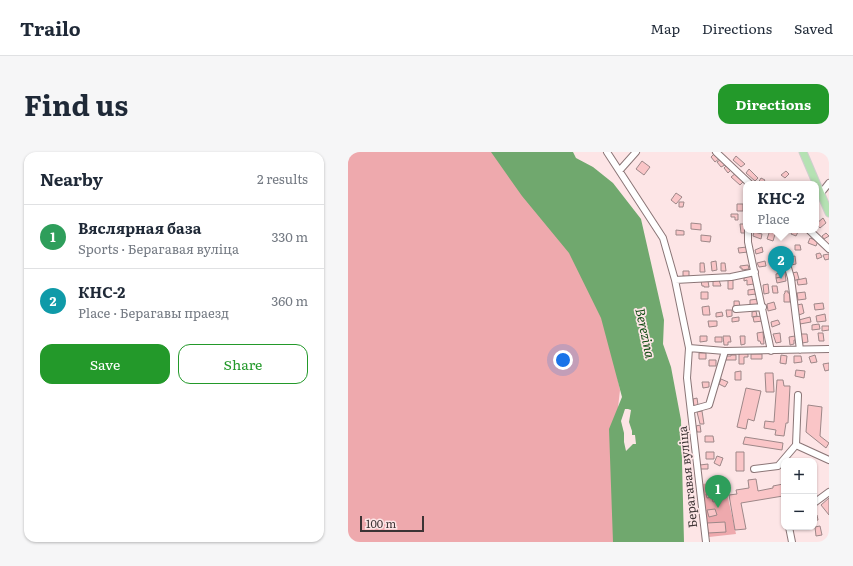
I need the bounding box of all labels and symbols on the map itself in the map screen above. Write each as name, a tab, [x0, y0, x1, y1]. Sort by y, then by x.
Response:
pin: 2	[768, 246, 794, 279]
water label: Berezina	[631, 306, 661, 360]
your location	[553, 350, 573, 370]
street label: Берагавая вуліца	[673, 425, 701, 529]
pin: 1	[705, 475, 731, 508]
scale bar	[360, 514, 424, 533]

